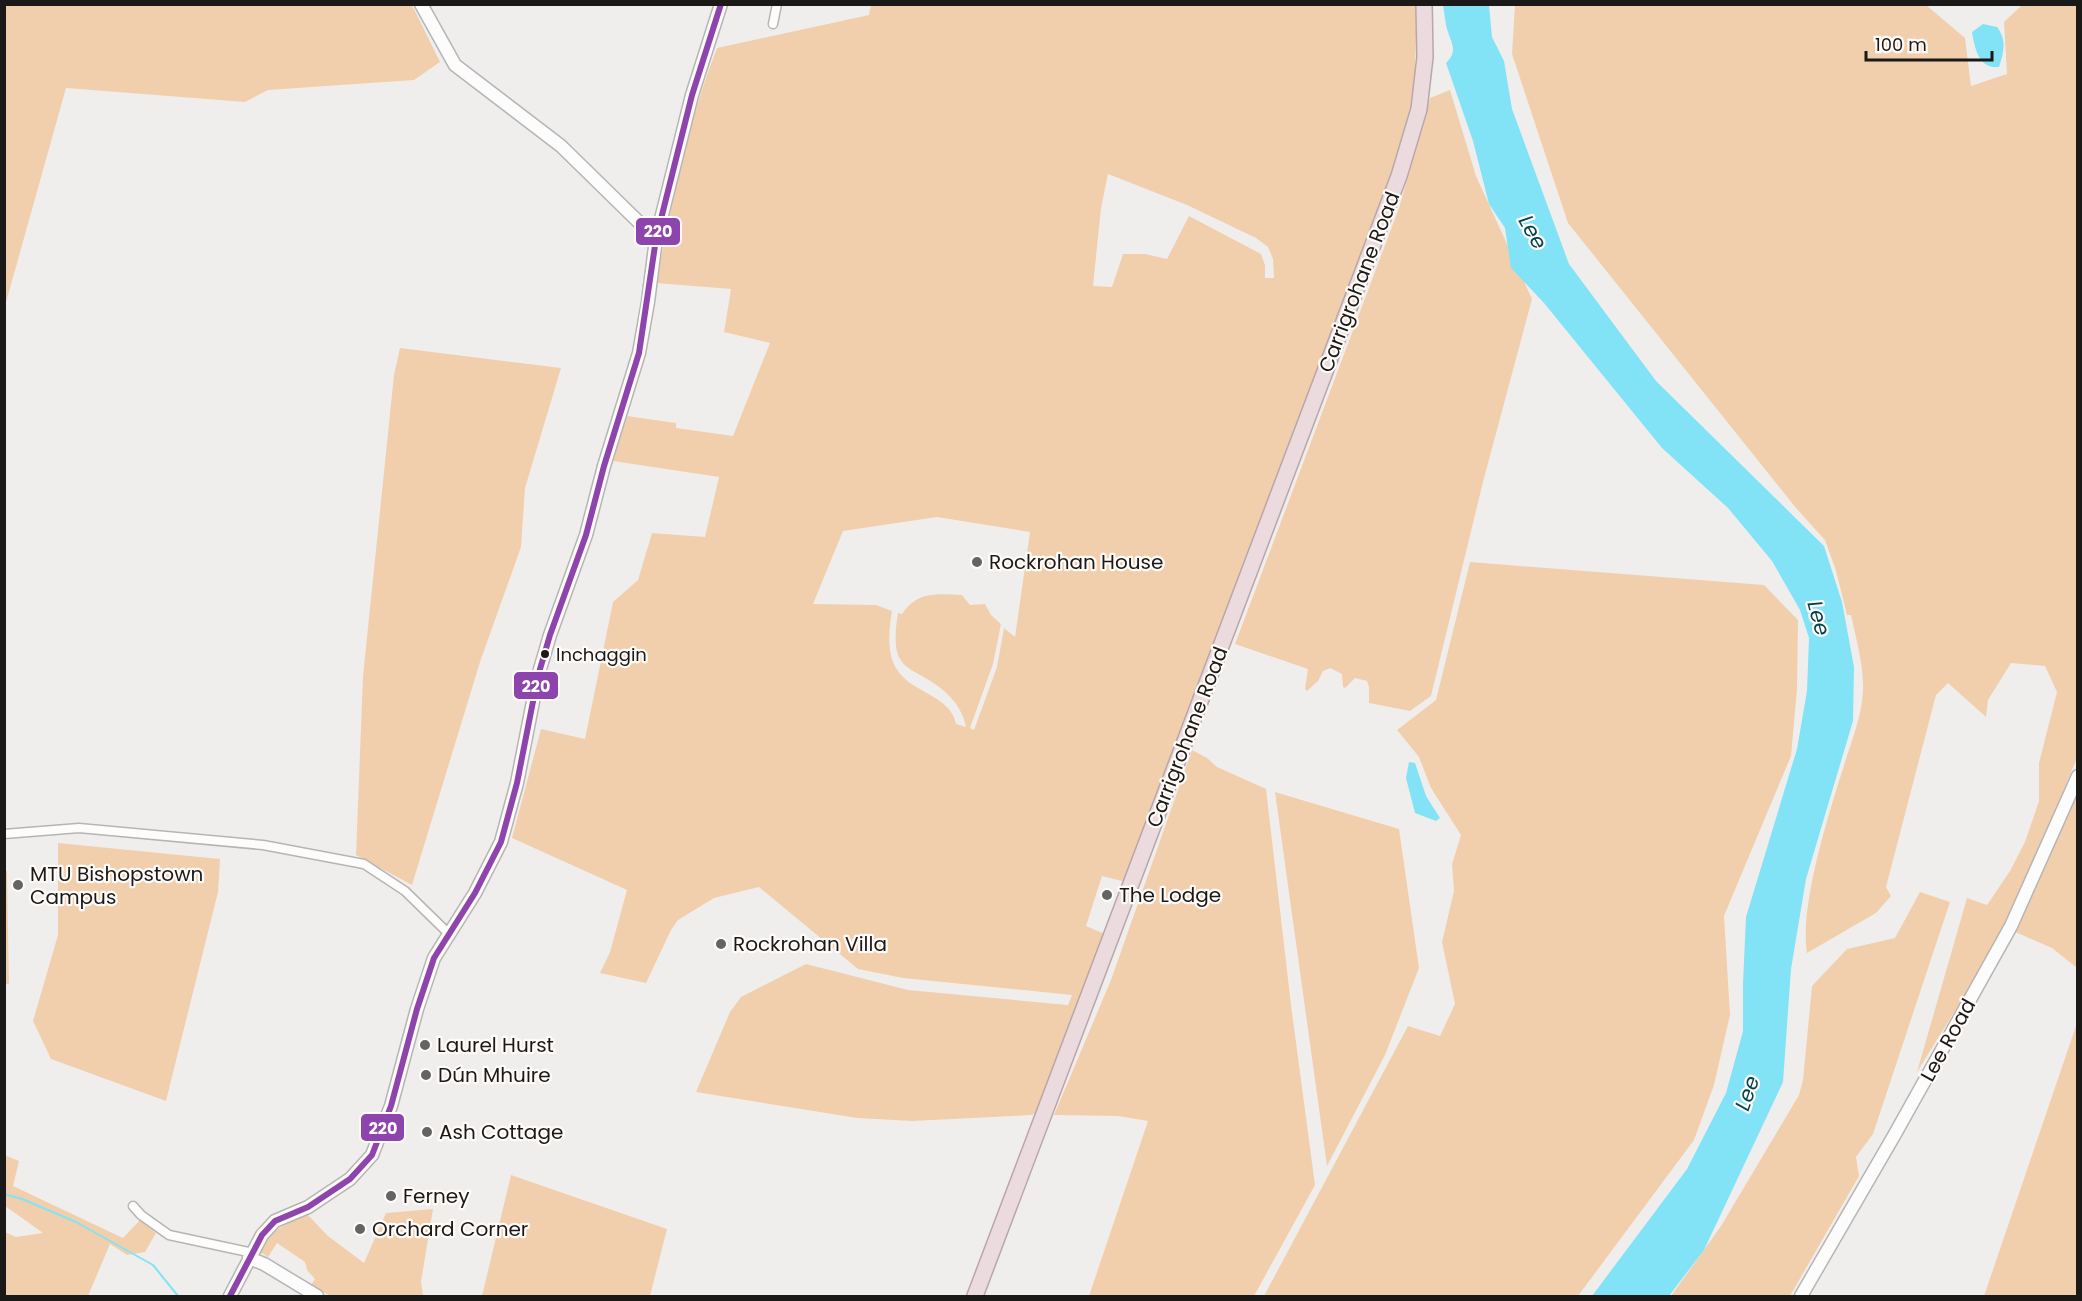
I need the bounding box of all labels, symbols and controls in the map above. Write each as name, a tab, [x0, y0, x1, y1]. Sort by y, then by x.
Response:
scale bar	[1866, 24, 1992, 62]
text: 100 m	[1875, 32, 1927, 57]
street label: Carrigrohane Road	[1312, 188, 1406, 376]
water label: Lee	[1512, 210, 1554, 254]
line badge: 220	[635, 217, 681, 246]
text: 220	[644, 220, 672, 243]
place label: Rockrohan House	[989, 548, 1163, 576]
marker: Rockrohan House	[970, 555, 984, 569]
water label: Lee	[1800, 597, 1838, 639]
place label: Inchaggin	[556, 642, 647, 667]
street label: Carrigrohane Road	[1140, 643, 1234, 831]
marker: Inchaggin	[539, 648, 551, 660]
line badge: 220	[513, 671, 559, 700]
text: 220	[522, 675, 550, 698]
place label: MTU Bishopstown Campus	[30, 860, 203, 911]
marker: MTU Bishopstown Campus	[11, 878, 25, 892]
place label: The Lodge	[1119, 881, 1221, 909]
marker: The Lodge	[1100, 888, 1114, 902]
place label: Rockrohan Villa	[733, 930, 887, 958]
marker: Rockrohan Villa	[714, 937, 728, 951]
street label: Lee Road	[1914, 994, 1982, 1086]
place label: Laurel Hurst	[437, 1031, 554, 1059]
marker: Laurel Hurst	[418, 1038, 432, 1052]
place label: Dún Mhuire	[438, 1061, 551, 1089]
marker: Dún Mhuire	[419, 1068, 433, 1082]
water label: Lee	[1728, 1072, 1766, 1114]
line badge: 220	[360, 1113, 405, 1142]
text: 220	[369, 1117, 397, 1140]
place label: Ash Cottage	[439, 1118, 563, 1146]
marker: Ash Cottage	[420, 1125, 434, 1139]
place label: Ferney	[403, 1182, 469, 1210]
marker: Ferney	[384, 1189, 398, 1203]
place label: Orchard Corner	[372, 1215, 528, 1243]
marker: Orchard Corner	[353, 1222, 367, 1236]

